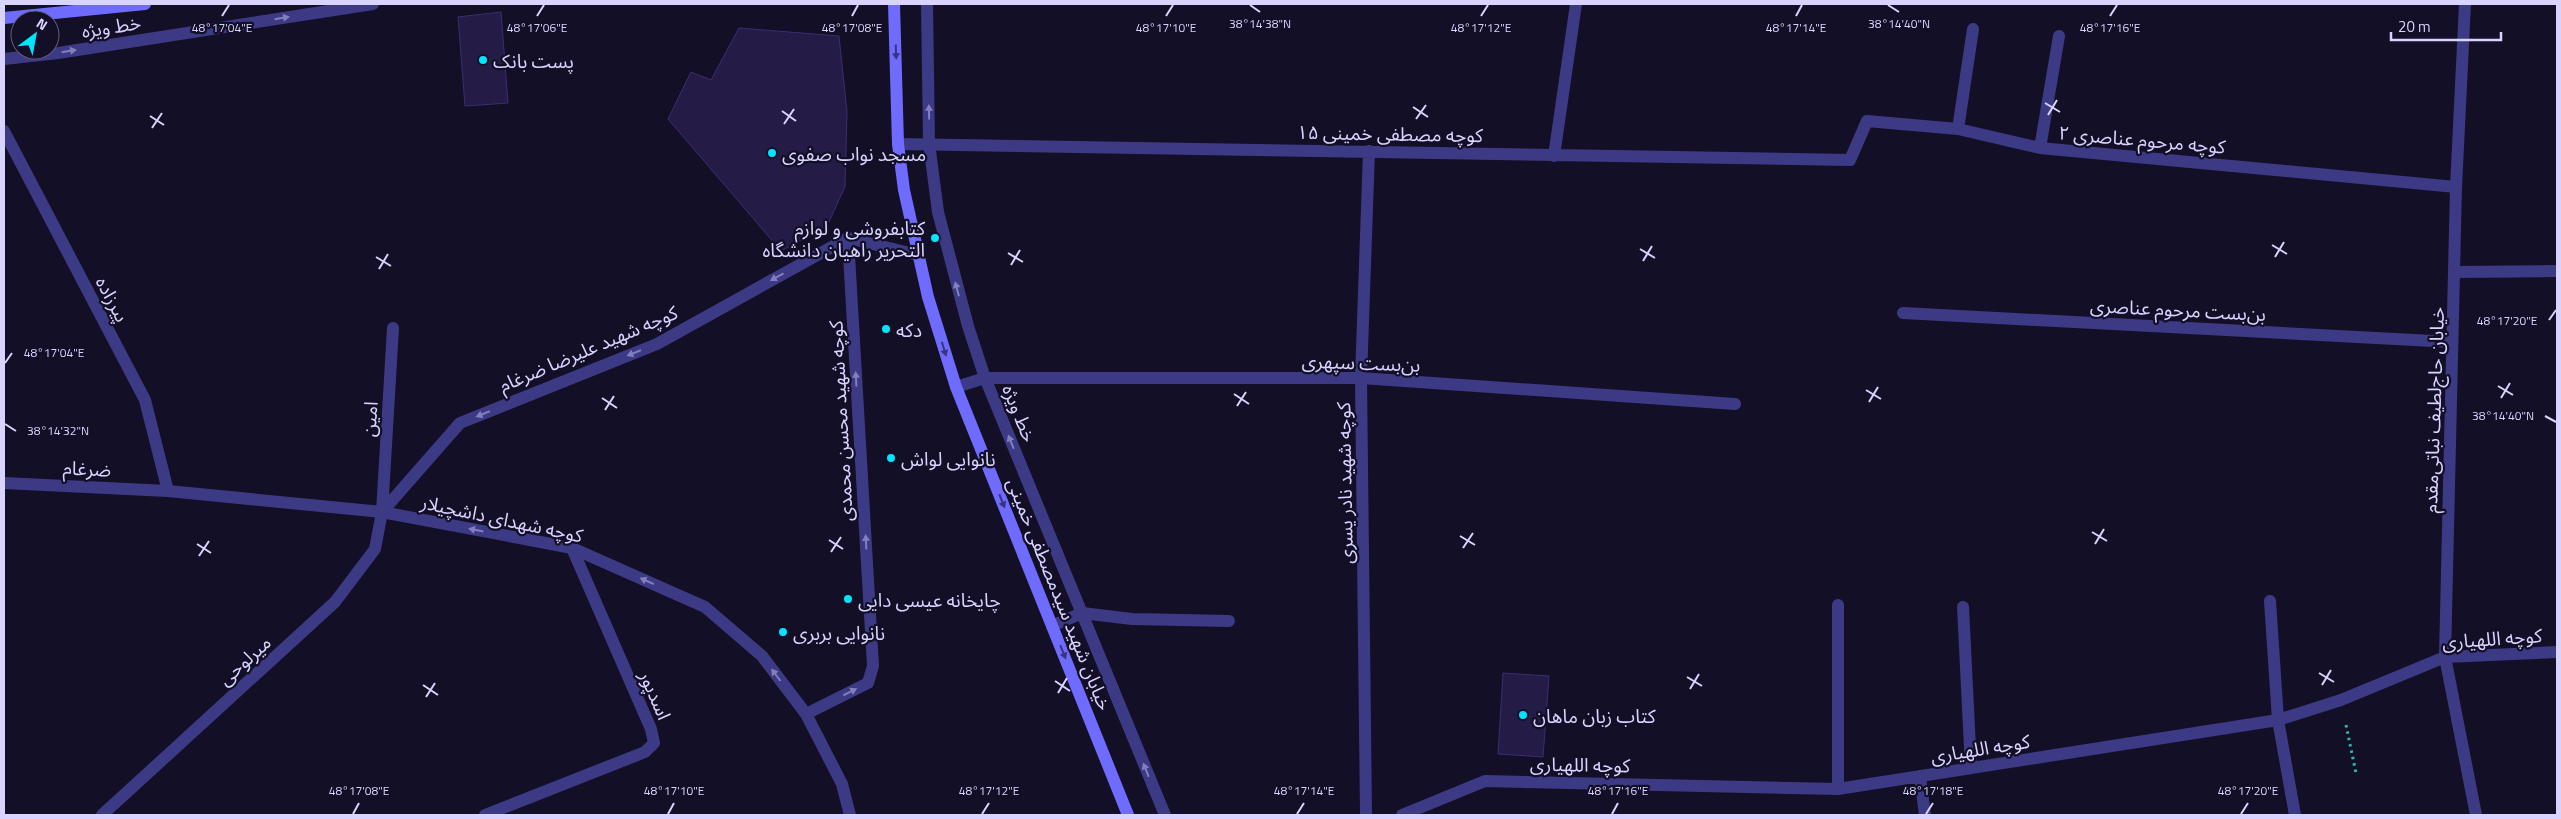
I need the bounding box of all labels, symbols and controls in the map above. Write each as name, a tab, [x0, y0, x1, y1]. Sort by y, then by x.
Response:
street label: خط ویژه	[79, 7, 143, 45]
north arrow	[10, 10, 60, 60]
scale bar	[2391, 10, 2501, 42]
text: N	[32, 12, 52, 35]
one-way arrow	[274, 14, 290, 22]
text: 38°14'38"N	[1229, 14, 1291, 33]
text: 38°14'40"N	[1868, 14, 1930, 33]
text: 20 m	[2398, 15, 2431, 38]
text: 48°17'04"E	[192, 18, 253, 37]
text: 48°17'06"E	[507, 18, 568, 37]
text: 48°17'08"E	[822, 18, 883, 37]
text: 48°17'10"E	[1136, 18, 1197, 37]
text: 48°17'12"E	[1451, 18, 1512, 37]
text: 48°17'14"E	[1766, 18, 1827, 37]
text: 48°17'16"E	[2080, 18, 2141, 37]
one-way arrow	[892, 45, 900, 61]
place label: پست بانک	[493, 46, 574, 75]
one-way arrow	[62, 47, 78, 55]
marker: پست بانک	[477, 54, 489, 66]
one-way arrow	[924, 104, 932, 120]
street label: کوچه مصطفی خمینی ۱۵	[1297, 117, 1484, 149]
street label: کوچه مرحوم عناصری ۲	[2057, 117, 2228, 162]
place label: مسجد نواب صفوی	[782, 139, 926, 168]
marker: مسجد نواب صفوی	[766, 147, 778, 159]
place label: کتابفروشی و لوازم التحریر راهیان دانشگاه	[763, 213, 926, 264]
marker: کتابفروشی و لوازم التحریر راهیان دانشگاه	[929, 232, 941, 244]
street label: پیرزاده	[89, 271, 137, 327]
one-way arrow	[770, 273, 784, 281]
one-way arrow	[953, 281, 961, 296]
street label: بن‌بست مرحوم عناصری	[2089, 290, 2267, 329]
street label: کوچه شهید علیرضا ضرغام	[494, 297, 683, 400]
street label: خیابان حاج‌لطیف نباتی‌مقدم	[2415, 306, 2452, 514]
text: 48°17'20"E	[2477, 311, 2538, 330]
place label: دکه	[896, 315, 922, 344]
street label: کوچه شهید محسن محمدی	[820, 319, 860, 522]
marker: دکه	[880, 323, 892, 335]
one-way arrow	[941, 342, 949, 357]
text: 48°17'04"E	[24, 343, 85, 362]
street label: بن‌بست سپهری	[1301, 345, 1421, 379]
one-way arrow	[626, 350, 641, 357]
one-way arrow	[852, 371, 860, 387]
street label: خط ویژه	[995, 380, 1045, 446]
street label: امین	[353, 400, 385, 438]
street label: کوچه شهید نادر یسری	[1328, 401, 1360, 564]
text: 38°14'40"N	[2472, 406, 2534, 425]
one-way arrow	[475, 410, 490, 418]
text: 38°14'32"N	[27, 421, 89, 440]
one-way arrow	[1007, 435, 1015, 449]
place label: نانوایی لواش	[901, 444, 996, 473]
street label: ضرغام	[62, 452, 112, 485]
marker: نانوایی لواش	[885, 452, 897, 464]
street label: خیابان شهید سیدمصطفی خمینی	[1000, 473, 1120, 715]
street label: کوچه شهدای داشچیلار	[417, 486, 587, 550]
one-way arrow	[998, 494, 1006, 509]
one-way arrow	[468, 526, 483, 534]
one-way arrow	[861, 533, 869, 549]
one-way arrow	[640, 577, 654, 585]
place label: چایخانه عیسی دایی	[858, 585, 1001, 614]
marker: چایخانه عیسی دایی	[842, 593, 854, 605]
place label: نانوایی بربری	[793, 618, 885, 647]
street label: کوچه اللهیاری	[2441, 620, 2544, 656]
marker: نانوایی بربری	[777, 626, 789, 638]
street label: میرلوحی	[211, 628, 277, 692]
one-way arrow	[1059, 645, 1067, 659]
street label: اسدپور	[632, 665, 679, 724]
one-way arrow	[771, 669, 782, 682]
one-way arrow	[842, 688, 857, 696]
place label: کتاب زبان ماهان	[1533, 701, 1657, 730]
marker: کتاب زبان ماهان	[1517, 709, 1529, 721]
street label: کوچه اللهیاری	[1928, 726, 2033, 770]
street label: کوچه اللهیاری	[1530, 749, 1632, 779]
one-way arrow	[1142, 763, 1150, 777]
text: 48°17'08"E	[329, 781, 390, 800]
text: 48°17'10"E	[644, 781, 705, 800]
text: 48°17'12"E	[959, 781, 1020, 800]
text: 48°17'14"E	[1274, 781, 1335, 800]
text: 48°17'16"E	[1588, 781, 1649, 800]
text: 48°17'18"E	[1903, 781, 1964, 800]
text: 48°17'20"E	[2218, 781, 2279, 800]

